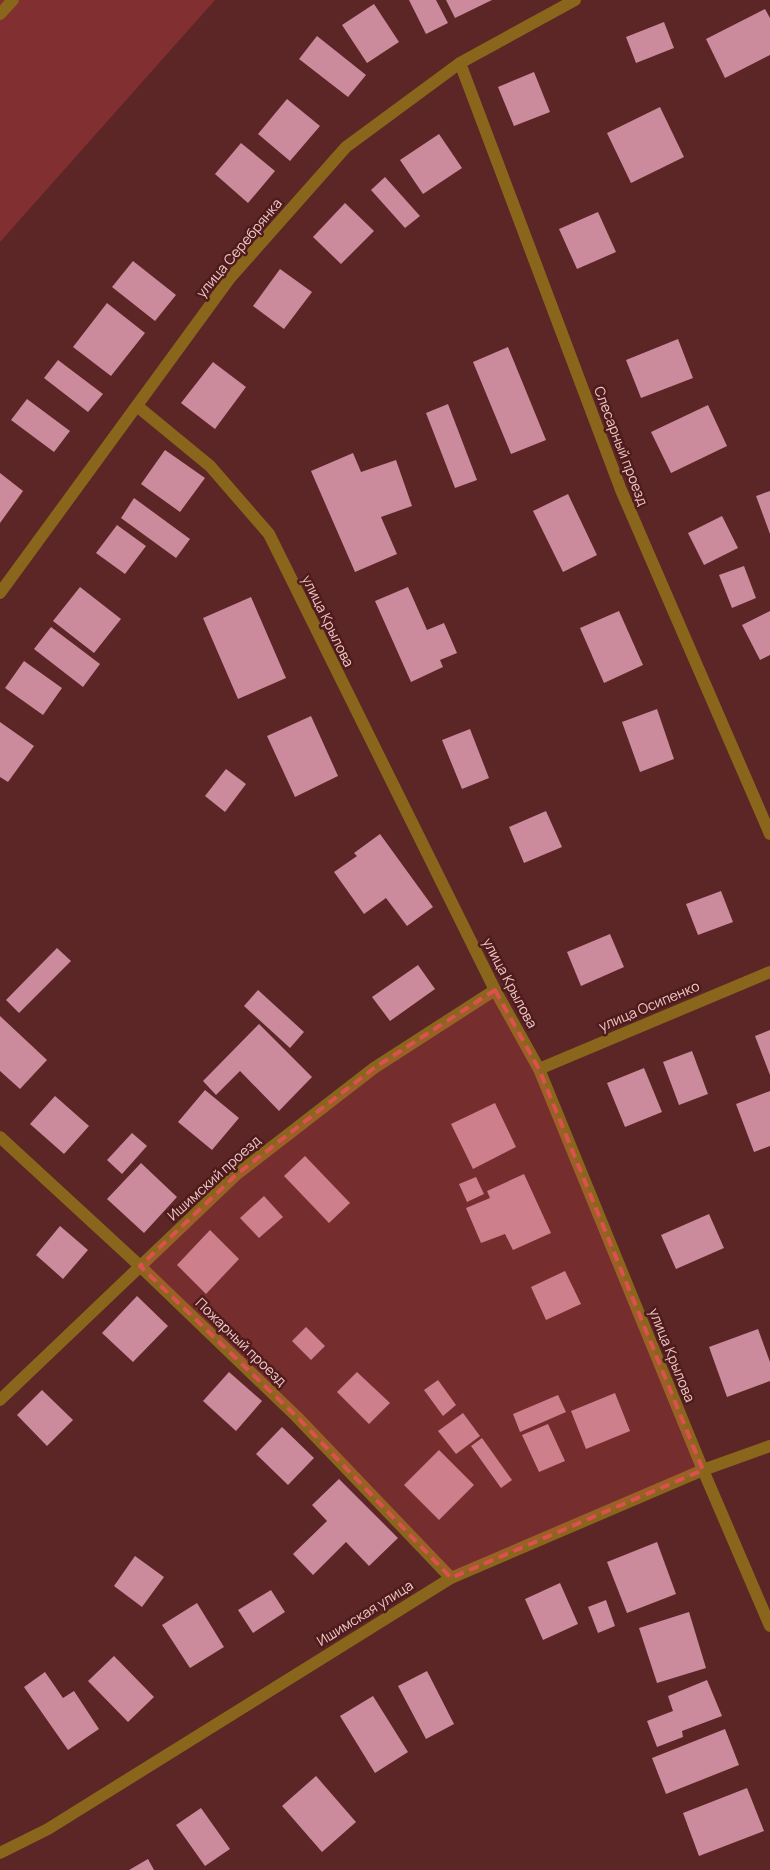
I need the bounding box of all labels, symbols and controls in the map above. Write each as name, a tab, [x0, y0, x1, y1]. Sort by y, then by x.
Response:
street label: улица Серебрянка	[191, 194, 286, 301]
street label: Слесарный проезд	[590, 383, 653, 508]
street label: улица Крылова	[298, 572, 359, 670]
street label: улица Крылова	[479, 934, 542, 1031]
street label: улица Осипенко	[596, 976, 702, 1035]
street label: Ишимский проезд	[163, 1131, 264, 1225]
street label: Пожарный проезд	[192, 1293, 291, 1390]
street label: улица Крылова	[645, 1305, 700, 1405]
street label: Ишимская улица	[313, 1575, 417, 1650]

